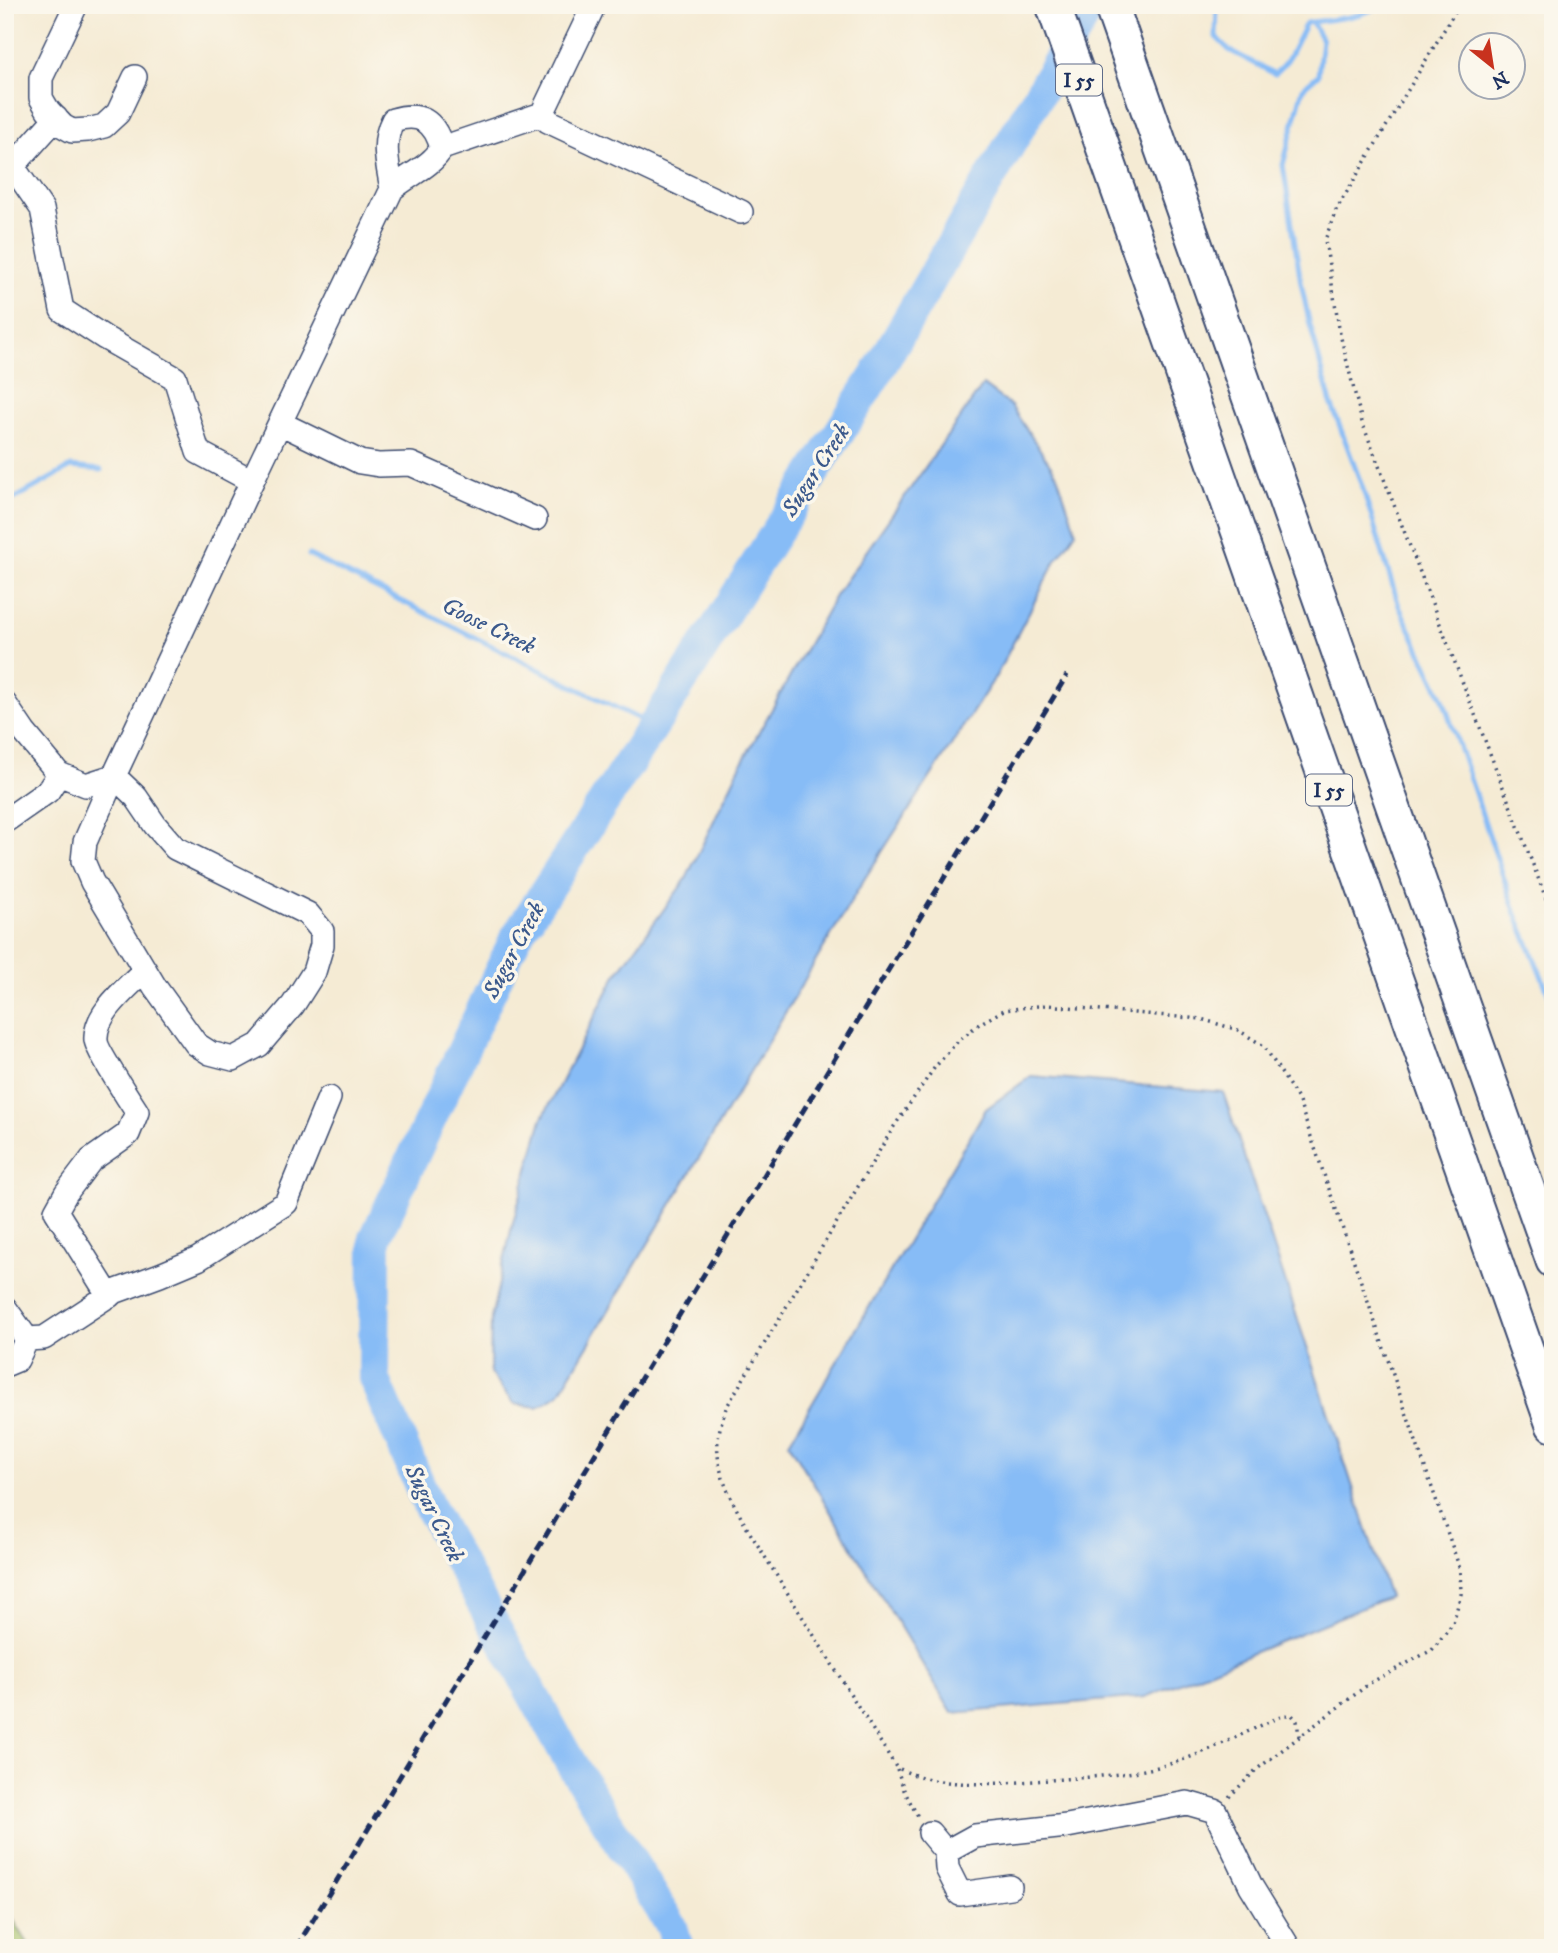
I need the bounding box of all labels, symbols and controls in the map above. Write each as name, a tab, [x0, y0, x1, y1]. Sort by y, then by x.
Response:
north arrow	[1456, 32, 1526, 102]
road number: I 55	[1056, 64, 1102, 96]
text: N	[1487, 66, 1512, 93]
water label: Sugar Creek	[775, 419, 857, 524]
water label: Goose Creek	[437, 591, 540, 662]
road number: I 55	[1306, 775, 1352, 806]
water label: Sugar Creek	[476, 897, 552, 1005]
water label: Sugar Creek	[397, 1459, 470, 1567]

